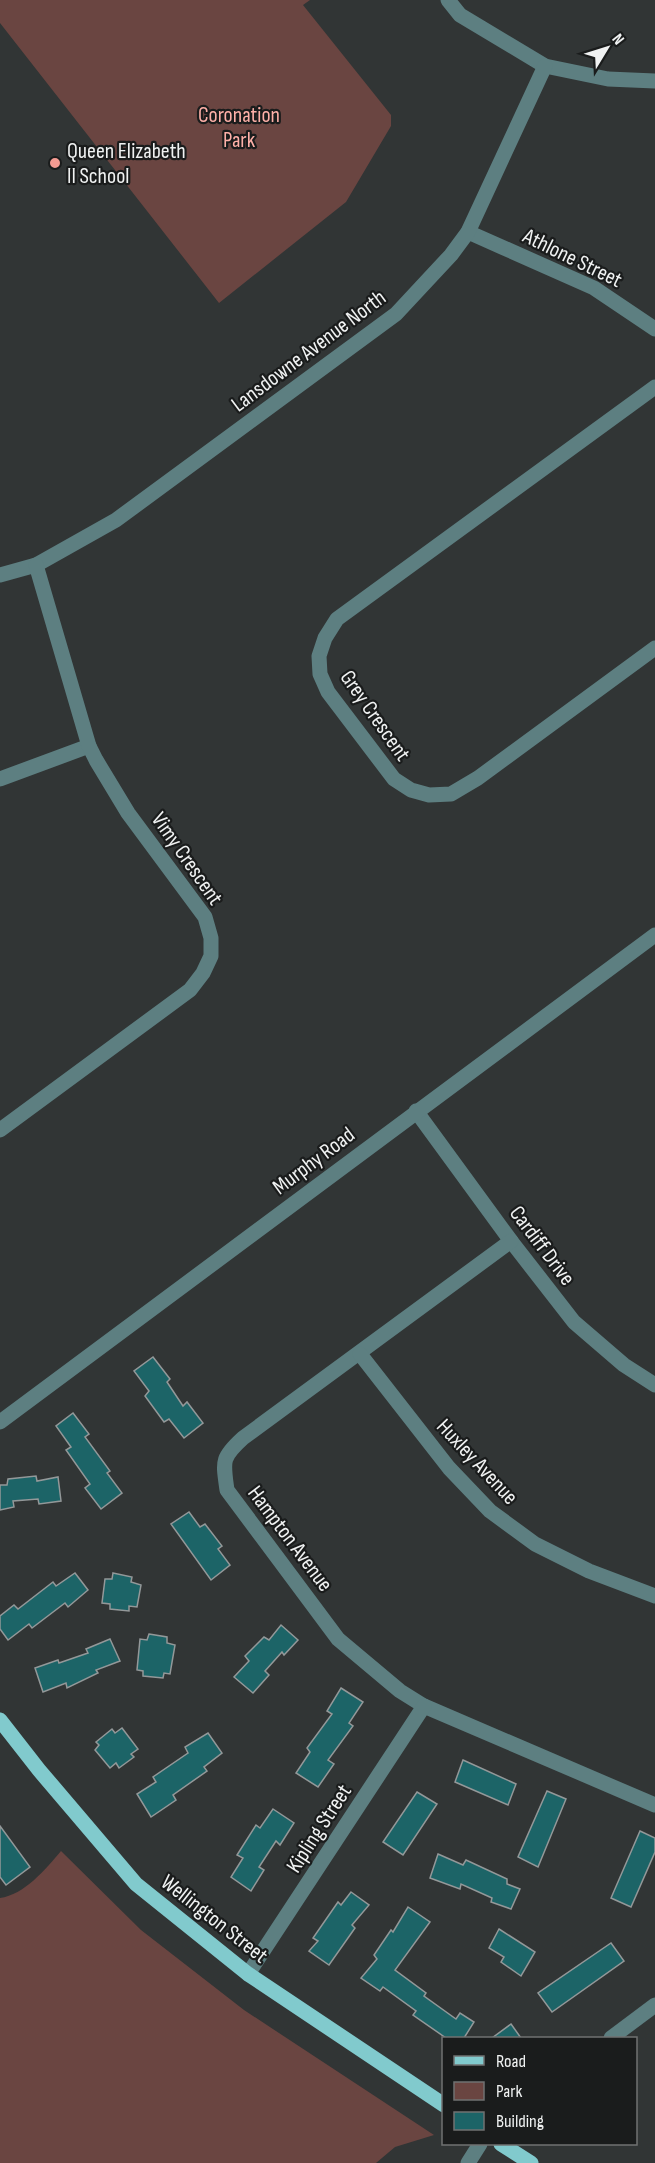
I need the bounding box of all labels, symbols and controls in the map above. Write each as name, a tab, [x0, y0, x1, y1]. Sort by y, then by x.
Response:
north arrow	[577, 18, 637, 78]
text: N	[608, 30, 628, 49]
park label: Coronation Park	[198, 102, 280, 154]
place label: Queen Elizabeth II School	[67, 138, 186, 190]
marker: Queen Elizabeth II School	[48, 156, 62, 170]
street label: Athlone Street	[517, 222, 627, 294]
street label: Lansdowne Avenue North	[226, 284, 392, 418]
street label: Grey Crescent	[334, 665, 416, 767]
street label: Vimy Crescent	[145, 807, 229, 911]
street label: Murphy Road	[268, 1122, 360, 1201]
street label: Cardiff Drive	[503, 1201, 580, 1291]
street label: Huxley Avenue	[430, 1414, 523, 1510]
street label: Hampton Avenue	[241, 1481, 338, 1597]
street label: Kipling Street	[281, 1779, 358, 1878]
street label: Wellington Street	[155, 1869, 273, 1970]
legend	[442, 2037, 637, 2145]
text: Road	[496, 2051, 526, 2072]
text: Park	[496, 2081, 522, 2102]
text: Building	[496, 2111, 544, 2132]

